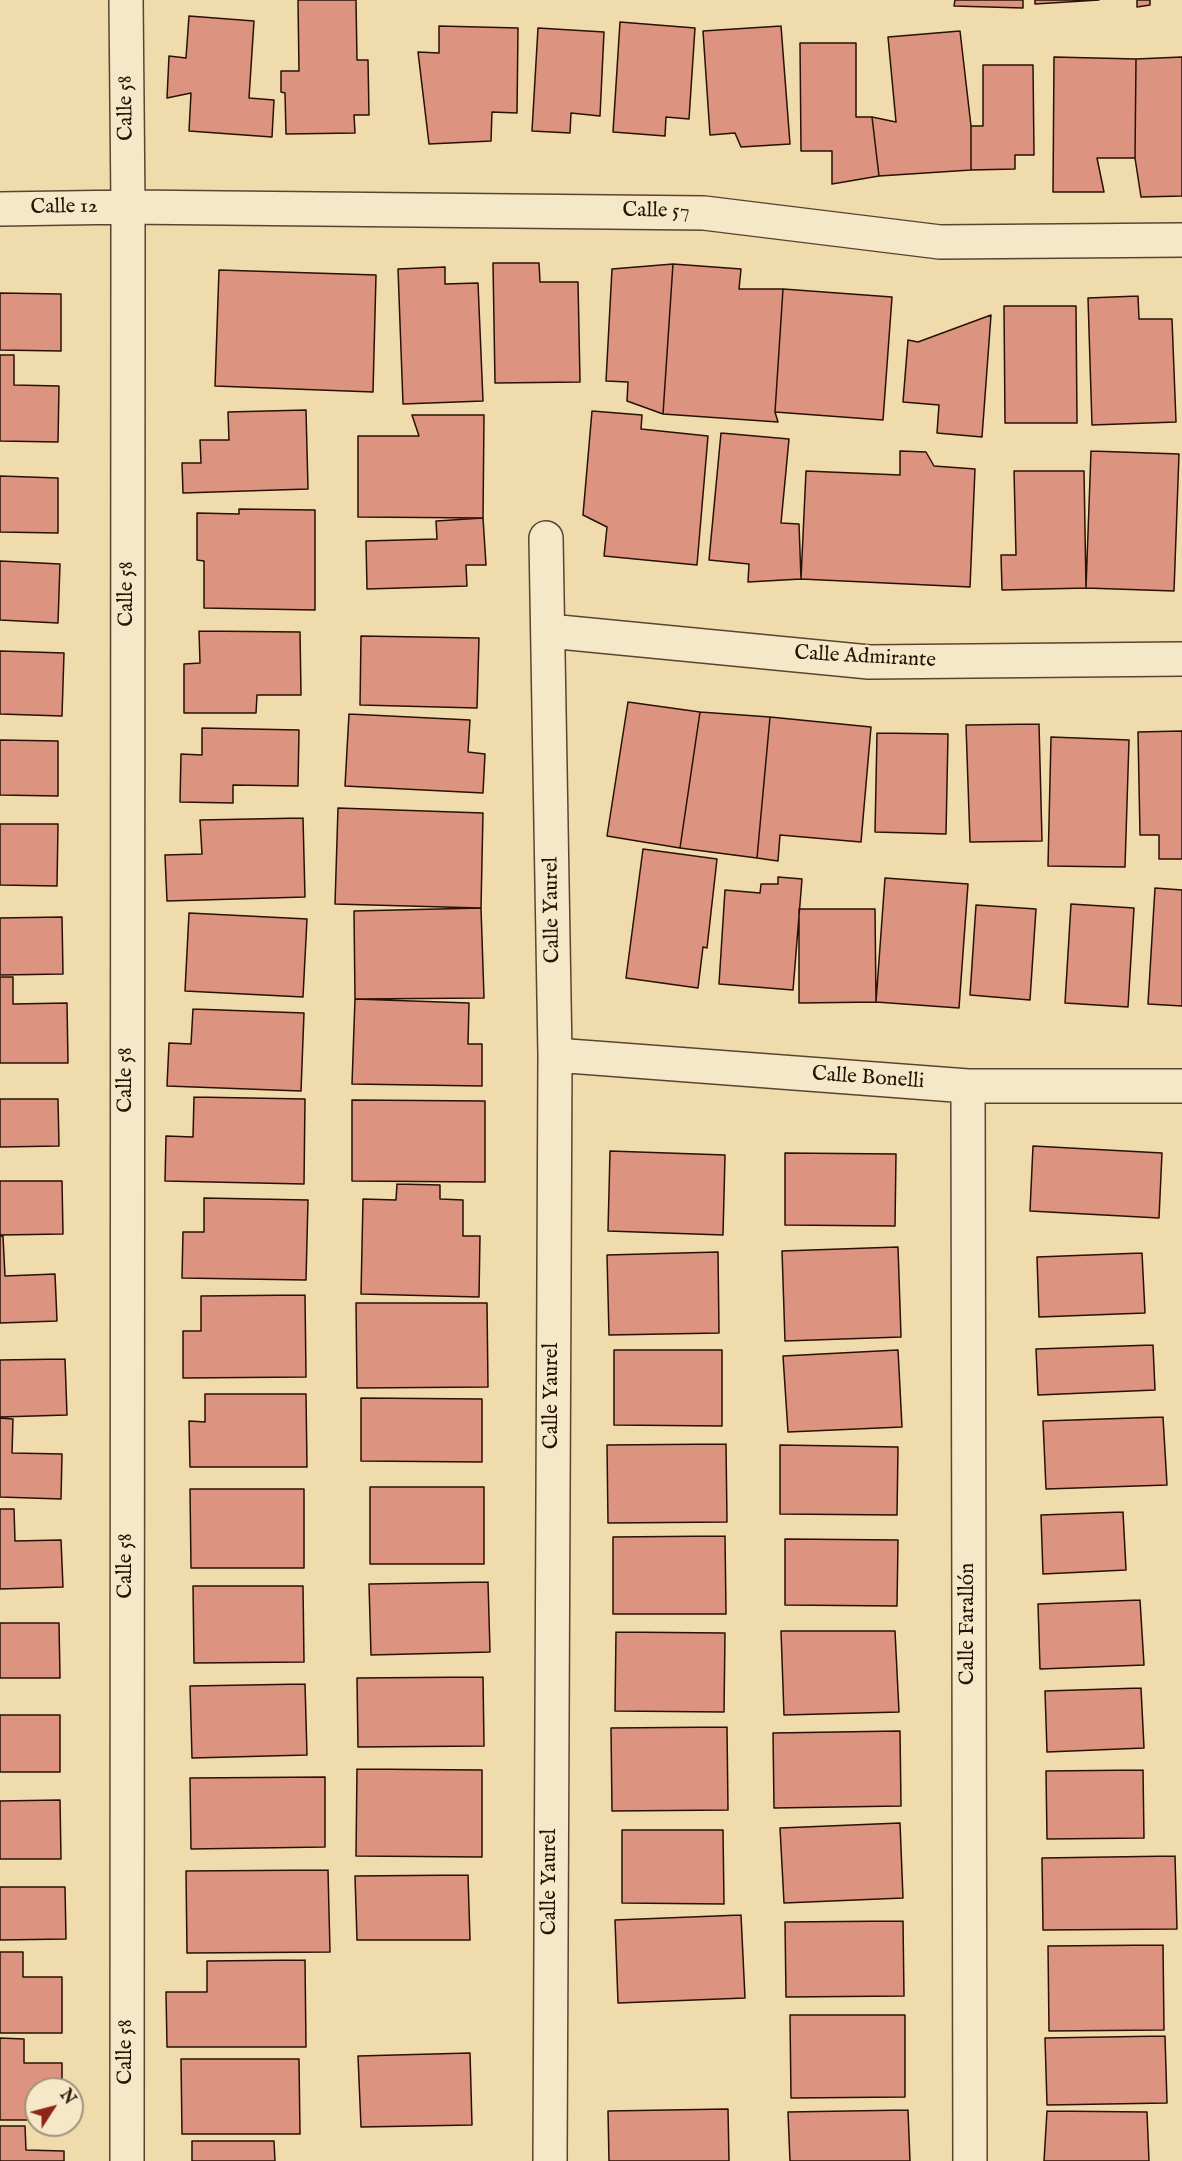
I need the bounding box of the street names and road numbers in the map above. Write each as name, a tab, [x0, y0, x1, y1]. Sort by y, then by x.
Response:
street label: Calle 58	[114, 75, 140, 141]
street label: Calle 12	[30, 195, 98, 221]
street label: Calle 57	[622, 199, 690, 225]
street label: Calle 58	[115, 561, 141, 627]
street label: Calle Admirante	[794, 642, 936, 674]
street label: Calle Yaurel	[539, 857, 567, 963]
street label: Calle 58	[114, 1047, 140, 1113]
street label: Calle Bonelli	[811, 1062, 925, 1096]
street label: Calle Yaurel	[540, 1343, 566, 1449]
street label: Calle 58	[114, 1533, 140, 1599]
street label: Calle Farallón	[956, 1563, 982, 1685]
street label: Calle Yaurel	[538, 1829, 564, 1935]
street label: Calle 58	[114, 2019, 140, 2085]

